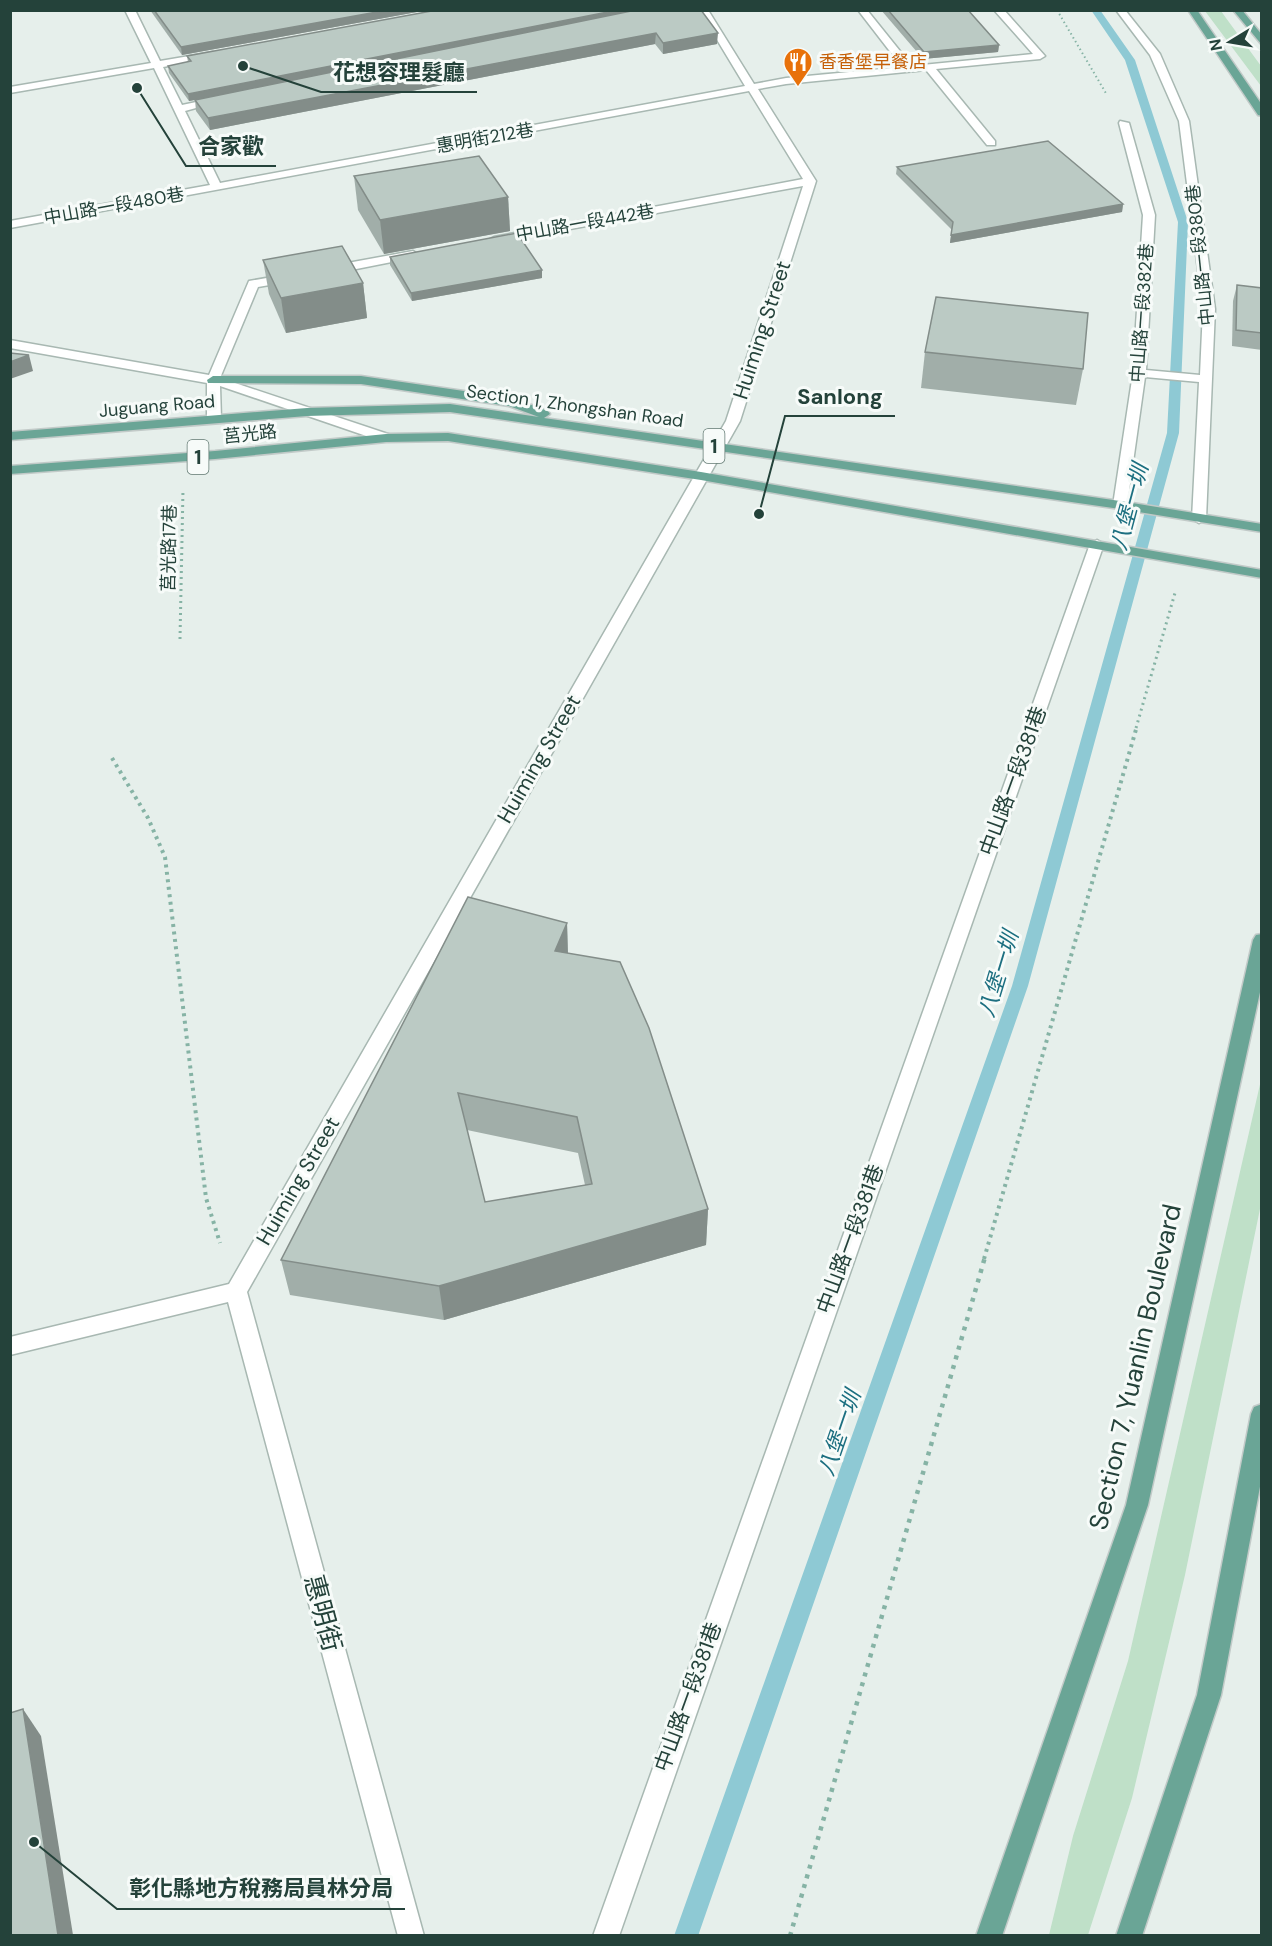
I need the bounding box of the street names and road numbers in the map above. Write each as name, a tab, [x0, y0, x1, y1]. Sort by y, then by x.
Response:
street label: 惠明街212巷	[434, 118, 536, 158]
street label: 中山路一段480巷	[42, 182, 186, 230]
street label: 中山路一段380巷	[1181, 183, 1219, 327]
street label: 中山路一段442巷	[514, 199, 656, 247]
street label: 中山路一段382巷	[1125, 243, 1159, 383]
street label: Huiming Street	[726, 257, 798, 403]
street label: Section 1, Zhongshan Road	[465, 379, 685, 433]
street label: Juguang Road	[98, 389, 216, 423]
street label: 莒光路	[222, 419, 278, 449]
road number: 1	[704, 429, 724, 463]
road number: 1	[188, 440, 208, 474]
street label: 莒光路17巷	[156, 504, 182, 592]
street label: Huiming Street	[491, 690, 587, 828]
street label: 中山路一段381巷	[973, 702, 1053, 860]
street label: Huiming Street	[250, 1112, 346, 1250]
street label: 中山路一段381巷	[810, 1160, 890, 1318]
street label: Section 7, Yuanlin Boulevard	[1081, 1201, 1189, 1533]
street label: 惠明街	[296, 1571, 350, 1655]
street label: 中山路一段381巷	[648, 1618, 728, 1776]

